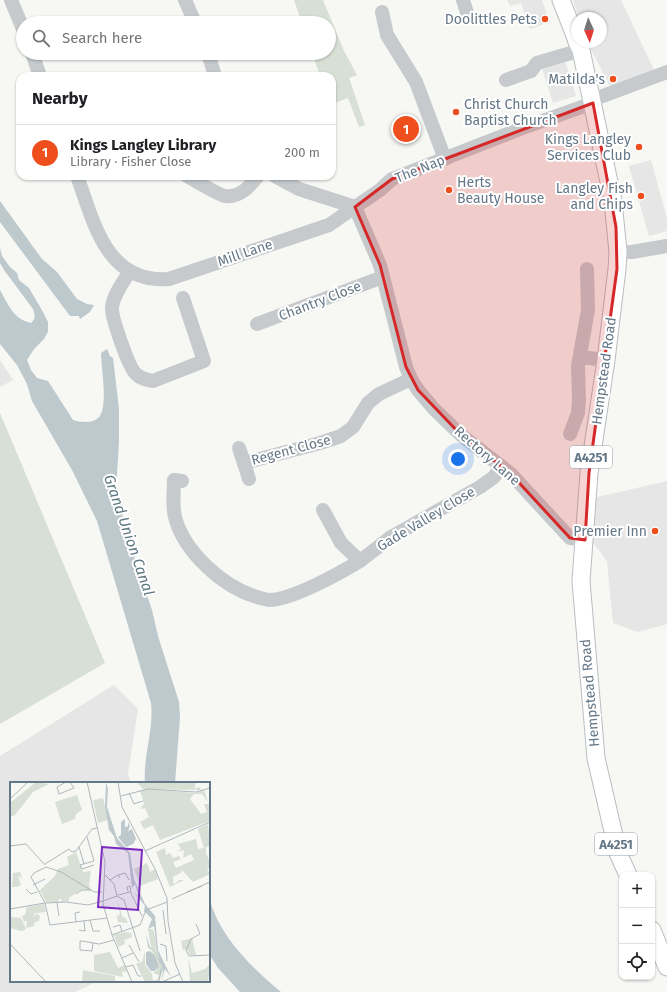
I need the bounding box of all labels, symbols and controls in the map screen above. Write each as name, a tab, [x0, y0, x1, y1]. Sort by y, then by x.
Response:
place label: Doolittles Pets	[445, 11, 537, 28]
north arrow	[571, 12, 607, 48]
marker: Doolittles Pets	[540, 14, 550, 24]
search box	[16, 16, 336, 60]
icon: search	[30, 27, 52, 49]
text: Search here	[62, 29, 142, 47]
place label: Matilda's	[548, 71, 605, 88]
marker: Matilda's	[608, 74, 618, 84]
text: Nearby	[32, 88, 87, 109]
place label: Christ Church Baptist Church	[464, 96, 557, 129]
marker: Christ Church Baptist Church	[451, 107, 461, 117]
pin: 1	[393, 114, 419, 144]
place label: Kings Langley Services Club	[545, 131, 631, 164]
text: Kings Langley Library	[70, 136, 216, 154]
marker: Kings Langley Services Club	[634, 142, 644, 152]
text: 1	[42, 145, 48, 160]
text: 200 m	[284, 145, 320, 160]
street label: The Nap	[393, 151, 447, 187]
text: Library · Fisher Close	[70, 154, 191, 169]
place label: Herts Beauty House	[457, 174, 544, 207]
place label: Langley Fish and Chips	[556, 180, 633, 213]
marker: Herts Beauty House	[444, 185, 454, 195]
marker: Langley Fish and Chips	[636, 191, 646, 201]
street label: Mill Lane	[215, 236, 275, 270]
street label: Chantry Close	[276, 278, 364, 324]
street label: Hempstead Road	[588, 316, 620, 426]
street label: Rectory Lane	[451, 423, 523, 489]
street label: Regent Close	[249, 431, 333, 469]
road number: A4251	[570, 446, 612, 468]
your location	[448, 449, 468, 469]
water label: Grand Union Canal	[100, 472, 158, 598]
street label: Gade Valley Close	[374, 483, 478, 555]
place label: Premier Inn	[573, 523, 647, 540]
marker: Premier Inn	[650, 526, 660, 536]
street label: Hempstead Road	[577, 638, 603, 748]
inset map	[10, 782, 210, 982]
road number: A4251	[595, 833, 637, 855]
map controls	[619, 872, 655, 980]
button: +	[619, 872, 655, 908]
button: −	[619, 908, 655, 944]
button: locate	[619, 944, 655, 980]

